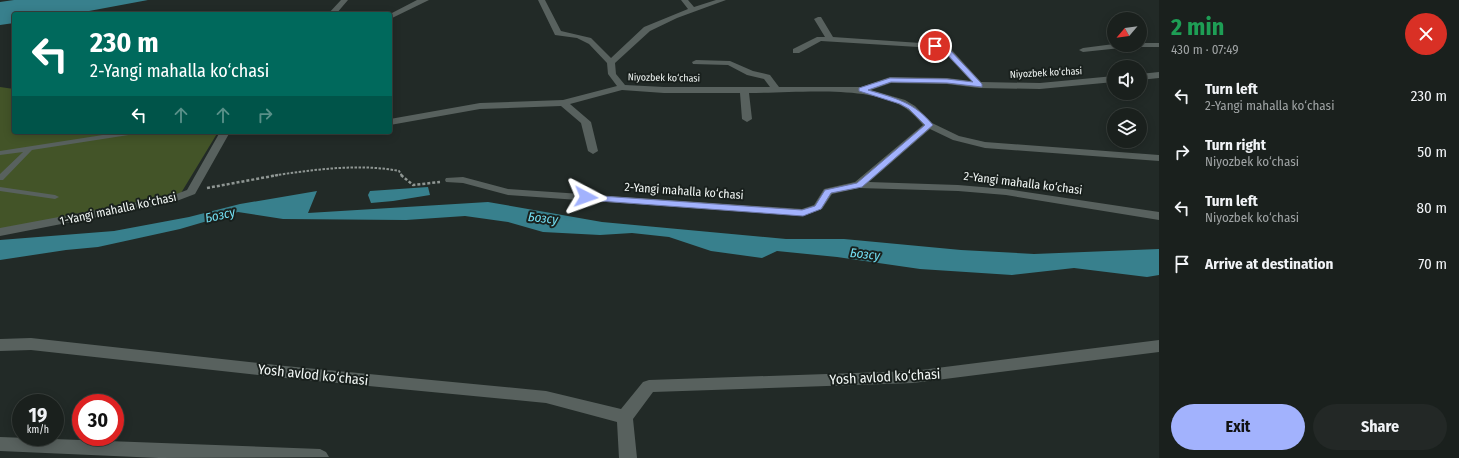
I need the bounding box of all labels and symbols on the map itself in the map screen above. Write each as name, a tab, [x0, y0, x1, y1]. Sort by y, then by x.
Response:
north arrow	[1107, 12, 1147, 52]
pin	[918, 29, 952, 63]
street label: Niyozbek ko‘chasi	[1010, 65, 1082, 81]
street label: Niyozbek ko‘chasi	[628, 71, 700, 85]
street label: 2-Yangi mahalla ko‘chasi	[963, 169, 1083, 197]
position arrow	[565, 176, 607, 218]
street label: 2-Yangi mahalla ko‘chasi	[624, 180, 744, 202]
street label: 1-Yangi mahalla ko‘chasi	[58, 190, 178, 228]
water label: Бозсу	[204, 204, 238, 226]
water label: Бозсу	[527, 209, 560, 227]
water label: Бозсу	[849, 245, 882, 263]
street label: Yosh avlod ko‘chasi	[257, 361, 369, 389]
street label: Yosh avlod ko‘chasi	[829, 366, 941, 388]
speed limit sign: 30	[72, 394, 124, 446]

